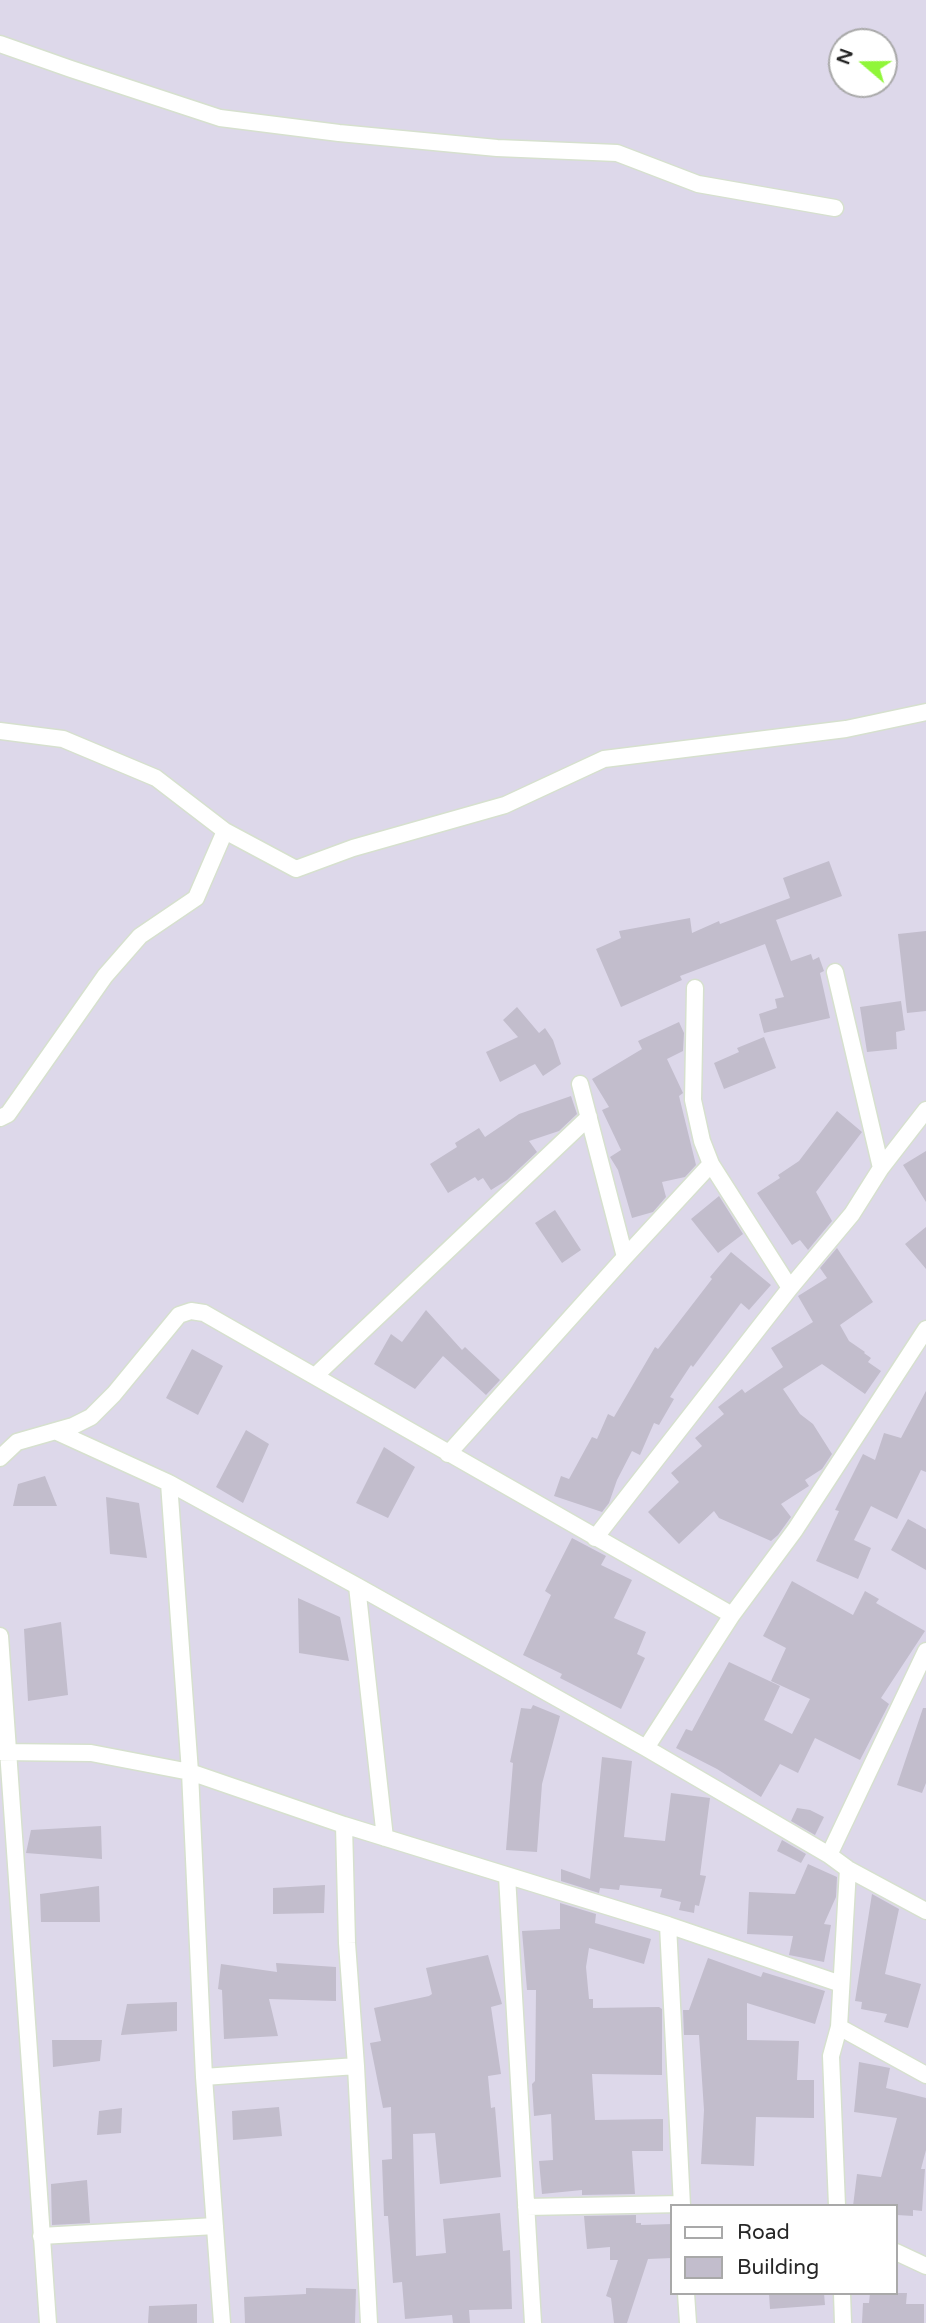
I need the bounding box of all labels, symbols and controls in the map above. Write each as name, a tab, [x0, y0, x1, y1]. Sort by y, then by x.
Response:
north arrow	[828, 28, 898, 98]
text: N	[832, 46, 858, 67]
legend	[670, 2204, 898, 2295]
text: Road	[737, 2220, 790, 2245]
text: Building	[737, 2255, 819, 2280]

